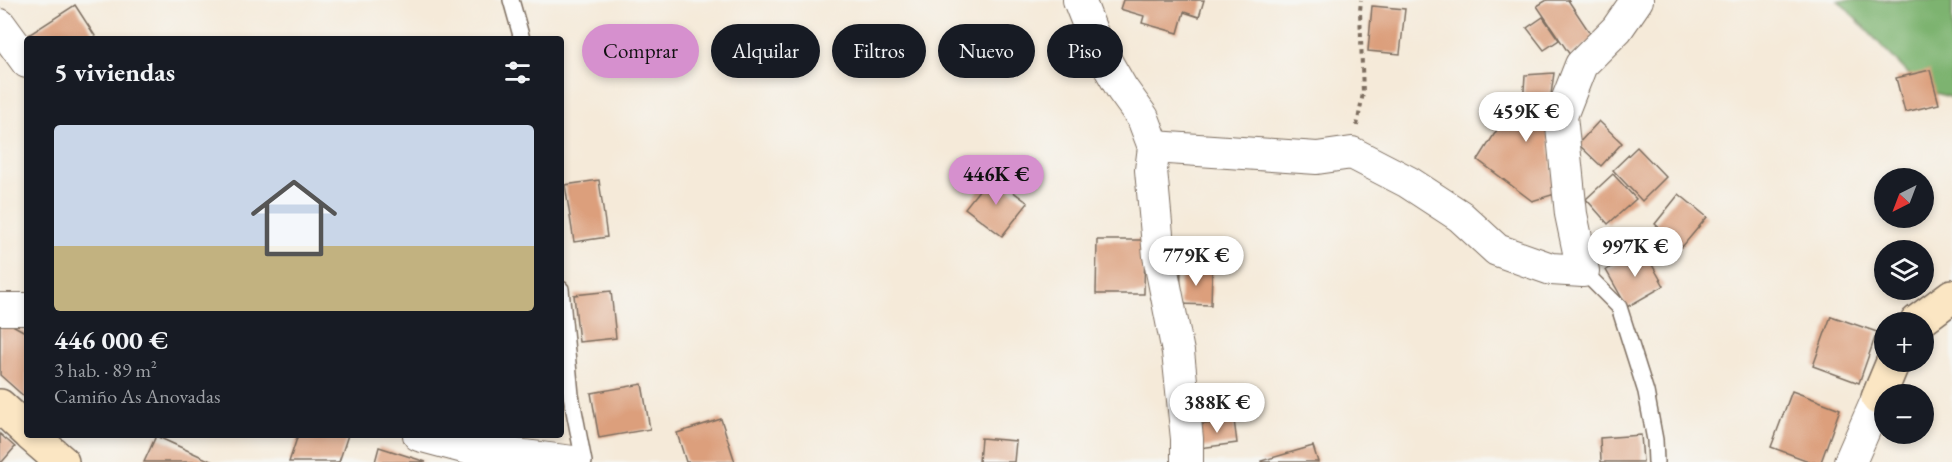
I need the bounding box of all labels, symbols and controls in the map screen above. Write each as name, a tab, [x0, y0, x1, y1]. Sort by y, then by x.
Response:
chip: Comprar	[582, 24, 699, 78]
chip: Alquilar	[711, 24, 820, 78]
chip: Filtros	[832, 24, 926, 78]
chip: Nuevo	[938, 24, 1035, 78]
chip: Piso	[1047, 24, 1123, 78]
text: 5 viviendas	[54, 55, 175, 89]
icon: filters	[501, 56, 534, 89]
pin: 459K €	[1477, 92, 1575, 143]
text: 459K €	[1493, 98, 1559, 124]
pin: 446K €	[947, 155, 1045, 206]
text: 446K €	[963, 161, 1029, 187]
icon: home	[240, 164, 348, 272]
north arrow	[1874, 168, 1934, 228]
map controls	[1874, 168, 1934, 444]
pin: 997K €	[1586, 227, 1684, 278]
text: 997K €	[1602, 233, 1668, 259]
pin: 779K €	[1147, 236, 1245, 287]
button: layers	[1874, 240, 1934, 300]
text: 779K €	[1163, 242, 1229, 268]
button: +	[1874, 312, 1934, 372]
text: 446 000 €	[54, 323, 168, 357]
text: 3 hab. · 89 m²	[54, 357, 157, 383]
text: Camiño As Anovadas	[54, 383, 220, 409]
pin: 388K €	[1168, 383, 1266, 434]
button: −	[1874, 384, 1934, 444]
text: 388K €	[1184, 389, 1250, 415]

